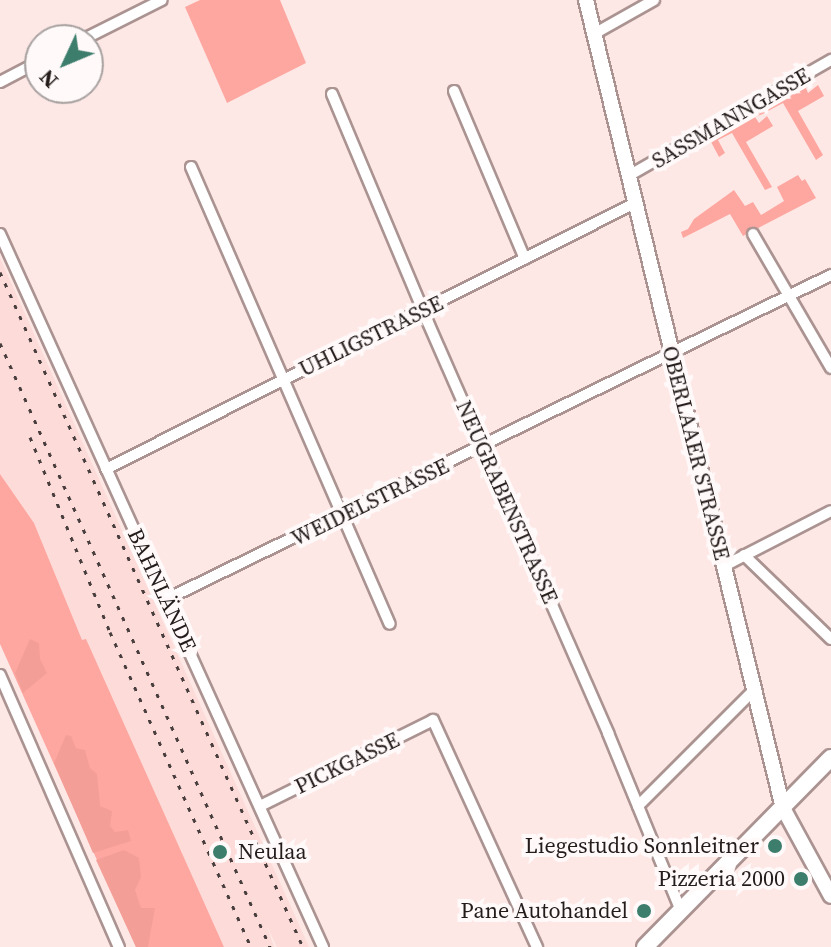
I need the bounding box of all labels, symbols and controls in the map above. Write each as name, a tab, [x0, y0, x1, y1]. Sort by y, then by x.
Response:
north arrow	[24, 24, 104, 104]
street label: SASSMANNGASSE	[647, 62, 815, 174]
text: N	[32, 63, 65, 95]
street label: UHLIGSTRASSE	[295, 290, 447, 382]
street label: OBERLAAER STRASSE	[657, 343, 735, 563]
street label: NEUGRABENSTRASSE	[450, 396, 564, 608]
street label: WEIDELSTRASSE	[287, 452, 453, 552]
street label: BAHNLÄNDE	[122, 524, 202, 656]
street label: PICKGASSE	[290, 726, 404, 800]
place label: Liegestudio Sonnleitner	[525, 833, 759, 859]
marker: Liegestudio Sonnleitner	[766, 837, 784, 855]
place label: Neulaa	[238, 839, 307, 865]
marker: Neulaa	[209, 841, 231, 863]
place label: Pizzeria 2000	[658, 866, 785, 892]
marker: Pizzeria 2000	[792, 870, 810, 888]
place label: Pane Autohandel	[461, 898, 628, 924]
marker: Pane Autohandel	[635, 902, 653, 920]

